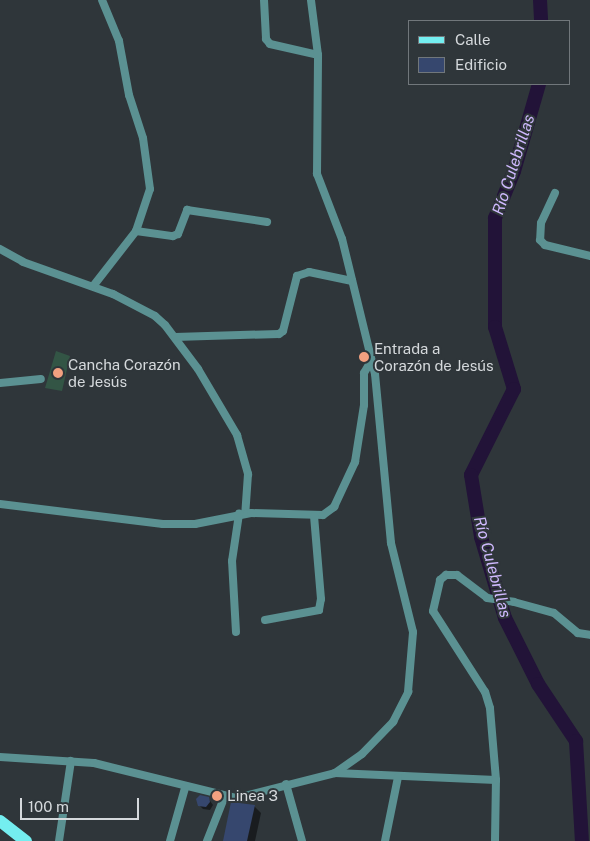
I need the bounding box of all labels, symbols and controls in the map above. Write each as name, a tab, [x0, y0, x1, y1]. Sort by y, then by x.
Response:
legend	[408, 20, 570, 85]
text: Calle	[455, 31, 491, 48]
text: Edificio	[455, 56, 507, 73]
water label: Río Culebrillas	[489, 112, 539, 218]
place label: Entrada a Corazón de Jesús	[374, 339, 494, 374]
marker: Entrada a Corazón de Jesús	[358, 351, 370, 363]
place label: Cancha Corazón de Jesús	[68, 355, 181, 390]
marker: Cancha Corazón de Jesús	[52, 367, 64, 379]
water label: Río Culebrillas	[469, 514, 515, 620]
place label: Linea 3	[227, 787, 278, 805]
scale bar	[22, 788, 141, 820]
marker: Linea 3	[211, 790, 223, 802]
text: 100 m	[28, 798, 69, 815]

